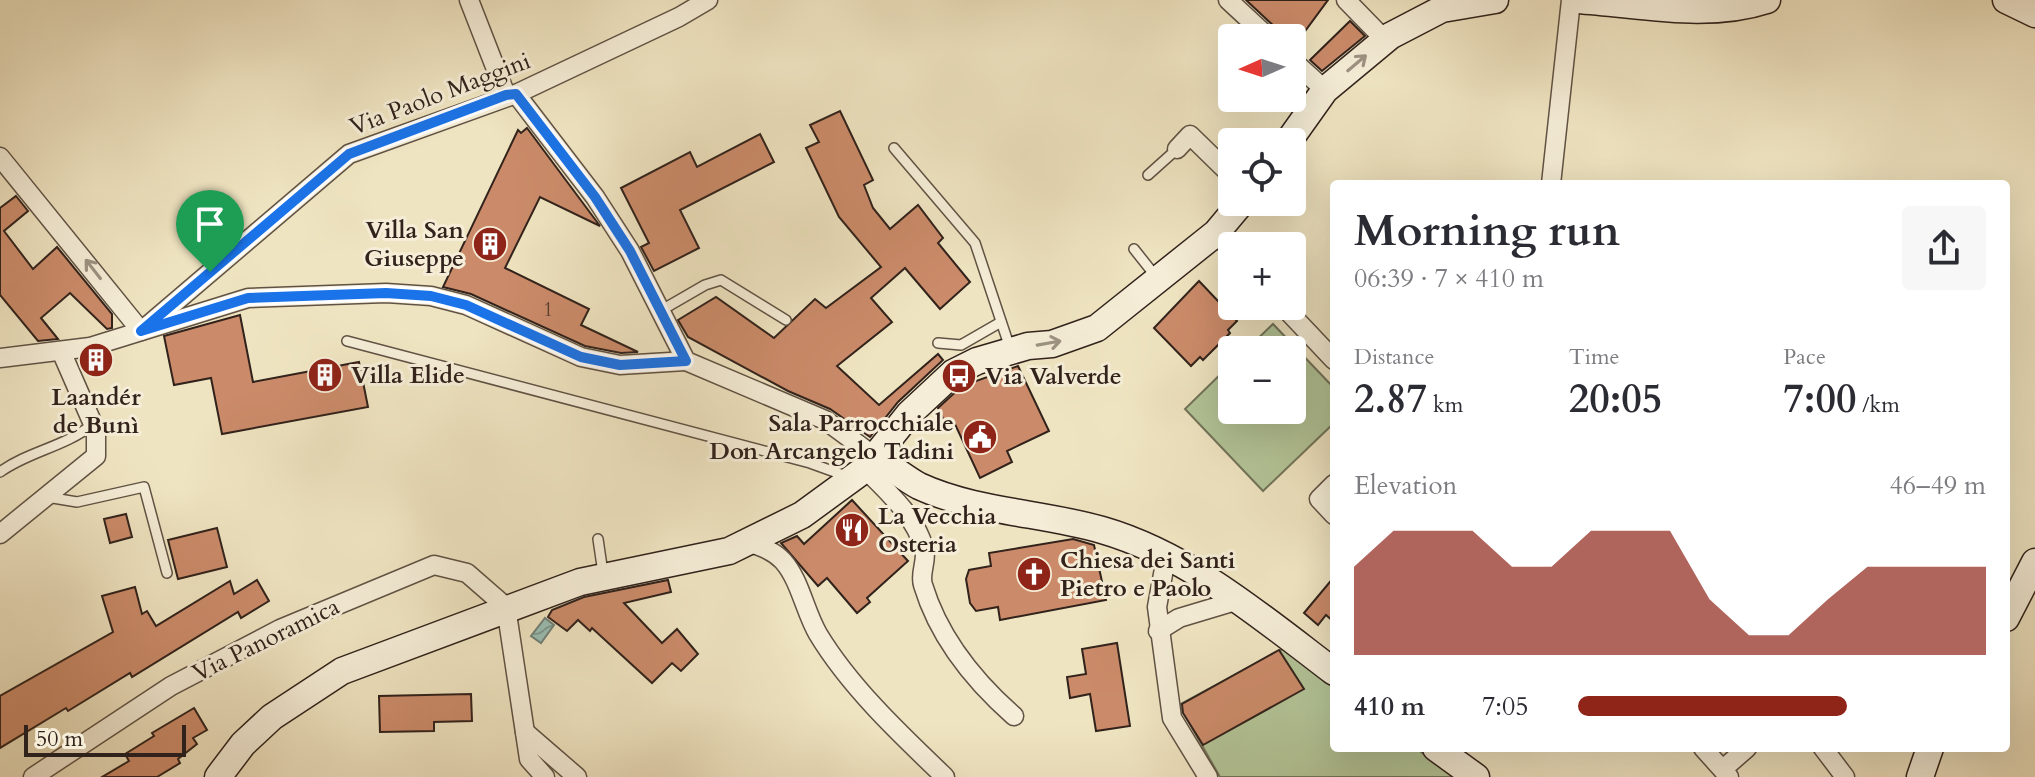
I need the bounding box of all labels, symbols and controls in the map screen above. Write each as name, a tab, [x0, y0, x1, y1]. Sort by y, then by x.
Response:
north arrow	[1218, 24, 1306, 112]
map controls	[1218, 24, 1306, 424]
street label: Via Paolo Maggini	[345, 44, 535, 144]
one-way arrow	[1346, 54, 1367, 72]
button: locate	[1218, 128, 1306, 216]
pin	[176, 190, 244, 272]
text: Morning run	[1354, 201, 1620, 261]
icon: arrive	[188, 202, 232, 246]
button: share	[1902, 206, 1986, 290]
place label: Villa San Giuseppe	[364, 214, 465, 275]
building icon: Villa San Giuseppe	[471, 225, 509, 263]
button: +	[1218, 232, 1306, 320]
one-way arrow	[84, 259, 101, 280]
text: 06:39 · 7 × 410 m	[1354, 261, 1544, 296]
house number: 1	[543, 296, 553, 323]
one-way arrow	[1036, 335, 1061, 350]
button: −	[1218, 336, 1306, 424]
building icon: Laandér de Bunì	[77, 341, 115, 379]
text: Distance	[1354, 342, 1434, 372]
text: Time	[1569, 342, 1620, 372]
text: Pace	[1783, 342, 1826, 372]
building icon: Villa Elide	[306, 356, 344, 394]
bus stop icon: Via Valverde	[940, 357, 978, 395]
place label: Villa Elide	[351, 359, 465, 392]
place label: Via Valverde	[985, 360, 1122, 393]
text: 2.87	[1354, 372, 1427, 427]
text: 20:05	[1569, 372, 1662, 427]
text: 7:00	[1783, 372, 1856, 427]
place label: Laandér de Bunì	[51, 381, 141, 442]
text: km	[1427, 390, 1463, 420]
text: /km	[1856, 390, 1900, 420]
place label: Sala Parrocchiale Don Arcangelo Tadini	[709, 407, 954, 468]
public building icon: Sala Parrocchiale Don Arcangelo Tadini	[961, 418, 999, 456]
text: Elevation	[1354, 468, 1457, 503]
text: 46–49 m	[1889, 468, 1986, 503]
place label: La Vecchia Osteria	[878, 500, 997, 561]
restaurant icon: La Vecchia Osteria	[833, 511, 871, 549]
place label: Chiesa dei Santi Pietro e Paolo	[1060, 544, 1236, 605]
church icon: Chiesa dei Santi Pietro e Paolo	[1015, 555, 1053, 593]
street label: Via Panoramica	[187, 590, 346, 690]
text: 410 m	[1354, 689, 1425, 724]
text: 7:05	[1482, 689, 1529, 724]
scale bar	[24, 721, 186, 757]
text: 50 m	[36, 724, 83, 754]

